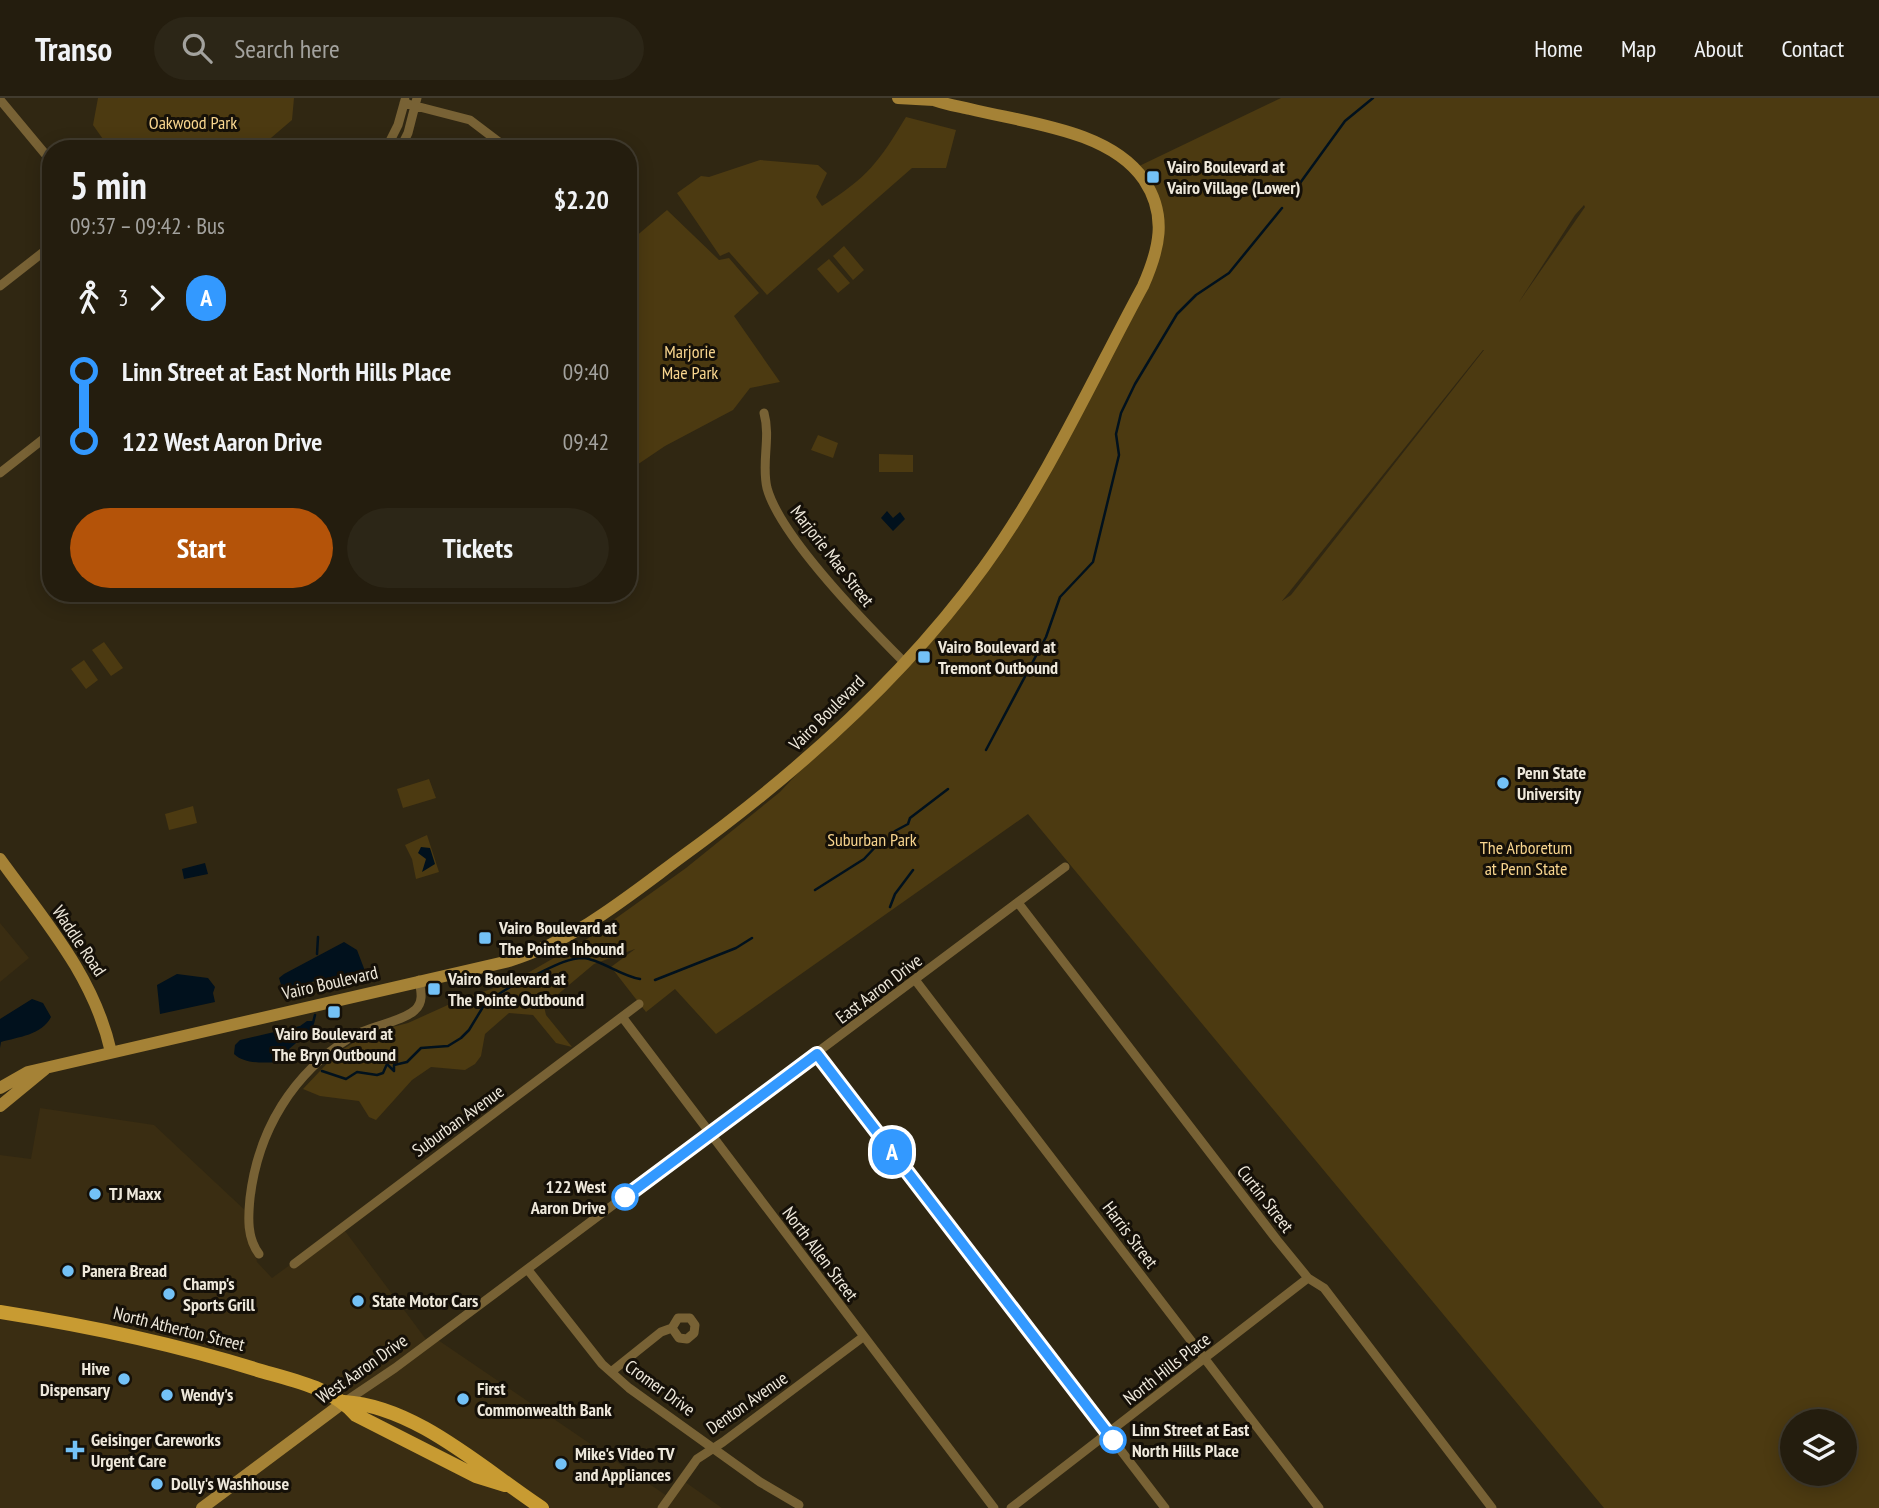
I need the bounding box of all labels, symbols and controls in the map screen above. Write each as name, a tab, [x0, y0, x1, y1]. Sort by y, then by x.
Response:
search box	[154, 17, 644, 80]
text: Transo	[35, 27, 112, 70]
icon: search	[178, 29, 216, 67]
text: Search here	[234, 32, 340, 65]
text: Home	[1534, 33, 1583, 64]
text: Map	[1621, 33, 1656, 64]
text: About	[1694, 33, 1743, 64]
text: Contact	[1781, 33, 1844, 64]
park label: Oakwood Park	[149, 111, 237, 134]
place label: Vairo Boulevard at Vairo Village (Lower)	[1166, 155, 1301, 199]
text: 5 min	[70, 160, 147, 209]
marker: Vairo Boulevard at Vairo Village (Lower)	[1145, 169, 1161, 185]
text: $2.20	[554, 183, 609, 216]
text: 09:37 – 09:42 · Bus	[70, 211, 225, 240]
icon: walk	[70, 279, 108, 317]
icon: forward	[138, 279, 176, 317]
text: A	[200, 282, 212, 313]
text: 3	[118, 283, 128, 312]
park label: Marjorie Mae Park	[662, 340, 718, 384]
text: Linn Street at East North Hills Place	[122, 355, 451, 388]
text: 09:40	[563, 357, 609, 386]
text: 122 West Aaron Drive	[122, 425, 322, 458]
text: 09:42	[563, 427, 609, 456]
street label: Marjorie Mae Street	[786, 500, 879, 611]
button: Start	[70, 508, 333, 588]
button: Tickets	[347, 508, 609, 588]
place label: Vairo Boulevard at Tremont Outbound	[937, 635, 1058, 679]
marker: Vairo Boulevard at Tremont Outbound	[916, 649, 932, 665]
street label: Vairo Boulevard	[783, 670, 869, 756]
place label: Penn State University	[1517, 761, 1586, 805]
marker: Penn State University	[1495, 775, 1511, 791]
park label: Suburban Park	[827, 828, 917, 851]
park label: The Arboretum at Penn State	[1480, 836, 1572, 880]
street label: Waddle Road	[47, 901, 111, 980]
place label: Vairo Boulevard at The Pointe Inbound	[498, 916, 624, 960]
marker: Vairo Boulevard at The Pointe Inbound	[477, 930, 493, 946]
street label: East Aaron Drive	[831, 949, 926, 1029]
street label: Vairo Boulevard	[279, 960, 380, 1005]
place label: Vairo Boulevard at The Pointe Outbound	[447, 967, 584, 1011]
marker: Vairo Boulevard at The Pointe Outbound	[426, 981, 442, 997]
marker: Vairo Boulevard at The Bryn Outbound	[326, 1004, 342, 1020]
place label: Vairo Boulevard at The Bryn Outbound	[272, 1022, 396, 1066]
street label: Suburban Avenue	[407, 1080, 508, 1162]
line badge: A	[869, 1129, 915, 1175]
text: A	[886, 1136, 898, 1167]
street label: Curtin Street	[1232, 1160, 1299, 1237]
place label: 122 West Aaron Drive	[530, 1175, 607, 1219]
place label: TJ Maxx	[109, 1182, 162, 1205]
marker: 122 West Aaron Drive	[612, 1184, 638, 1210]
marker: TJ Maxx	[87, 1186, 103, 1202]
street label: Harris Street	[1098, 1197, 1163, 1273]
street label: North Allen Street	[777, 1202, 863, 1306]
place label: Panera Bread	[82, 1259, 167, 1282]
marker: Panera Bread	[60, 1263, 76, 1279]
place label: Champ's Sports Grill	[183, 1272, 255, 1316]
marker: Champ's Sports Grill	[161, 1286, 177, 1302]
place label: State Motor Cars	[372, 1289, 478, 1312]
marker: State Motor Cars	[350, 1293, 366, 1309]
street label: North Atherton Street	[111, 1301, 247, 1356]
street label: North Hills Place	[1118, 1327, 1215, 1410]
street label: West Aaron Drive	[312, 1329, 412, 1408]
street label: Cromer Drive	[621, 1354, 700, 1421]
place label: Hive Dispensary	[40, 1357, 111, 1401]
street label: Denton Avenue	[702, 1366, 792, 1439]
marker: Hive Dispensary	[116, 1371, 132, 1387]
place label: First Commonwealth Bank	[477, 1377, 612, 1421]
place label: Wendy's	[180, 1383, 233, 1406]
marker: Wendy's	[159, 1387, 175, 1403]
marker: First Commonwealth Bank	[455, 1391, 471, 1407]
map controls	[1780, 1409, 1857, 1486]
button: layers	[1780, 1409, 1857, 1486]
place label: Linn Street at East North Hills Place	[1132, 1418, 1250, 1462]
marker: Linn Street at East North Hills Place	[1100, 1427, 1126, 1453]
place label: Geisinger Careworks Urgent Care	[91, 1428, 221, 1472]
marker: Geisinger Careworks Urgent Care	[65, 1440, 85, 1460]
place label: Mike's Video TV and Appliances	[575, 1442, 675, 1486]
marker: Mike's Video TV and Appliances	[553, 1456, 569, 1472]
place label: Dolly's Washhouse	[171, 1472, 289, 1495]
marker: Dolly's Washhouse	[149, 1476, 165, 1492]

